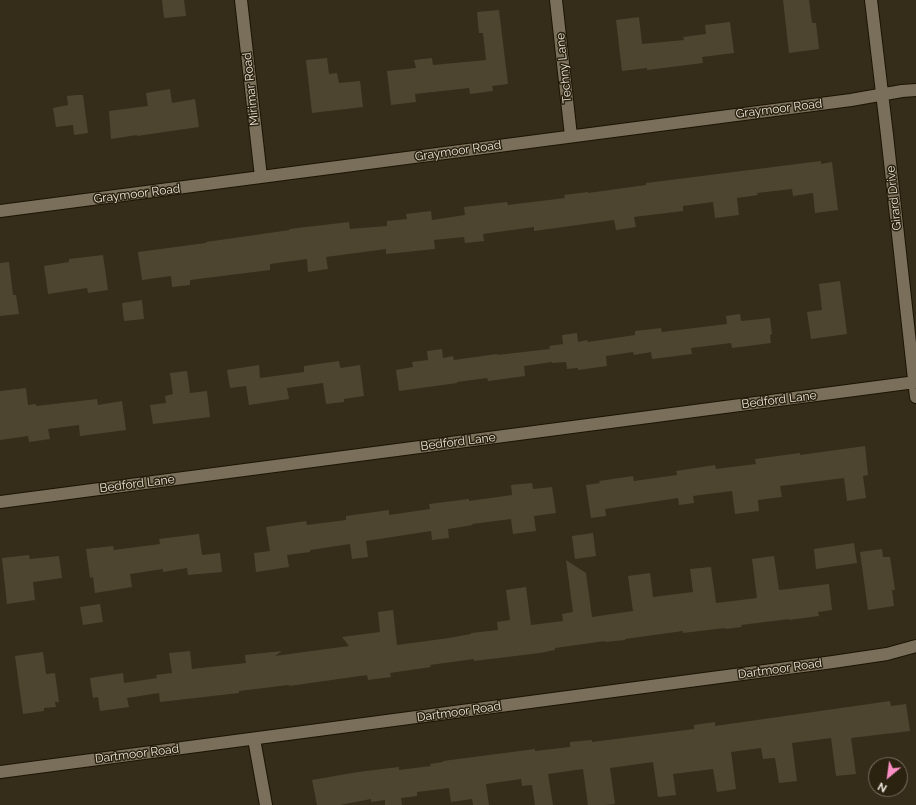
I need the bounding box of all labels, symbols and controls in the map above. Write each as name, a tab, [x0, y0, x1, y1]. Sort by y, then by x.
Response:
street label: Techny Lane	[553, 32, 575, 104]
street label: Mirimar Road	[240, 52, 262, 126]
street label: Graymoor Road	[735, 97, 823, 121]
street label: Graymoor Road	[414, 138, 502, 164]
street label: Girard Drive	[883, 165, 905, 231]
street label: Graymoor Road	[93, 182, 181, 206]
street label: Bedford Lane	[741, 388, 817, 412]
street label: Bedford Lane	[420, 430, 496, 454]
street label: Bedford Lane	[99, 472, 175, 496]
street label: Dartmoor Road	[737, 656, 823, 682]
street label: Dartmoor Road	[416, 699, 502, 725]
street label: Dartmoor Road	[94, 742, 180, 766]
north arrow	[868, 757, 908, 797]
text: N	[876, 779, 889, 795]

